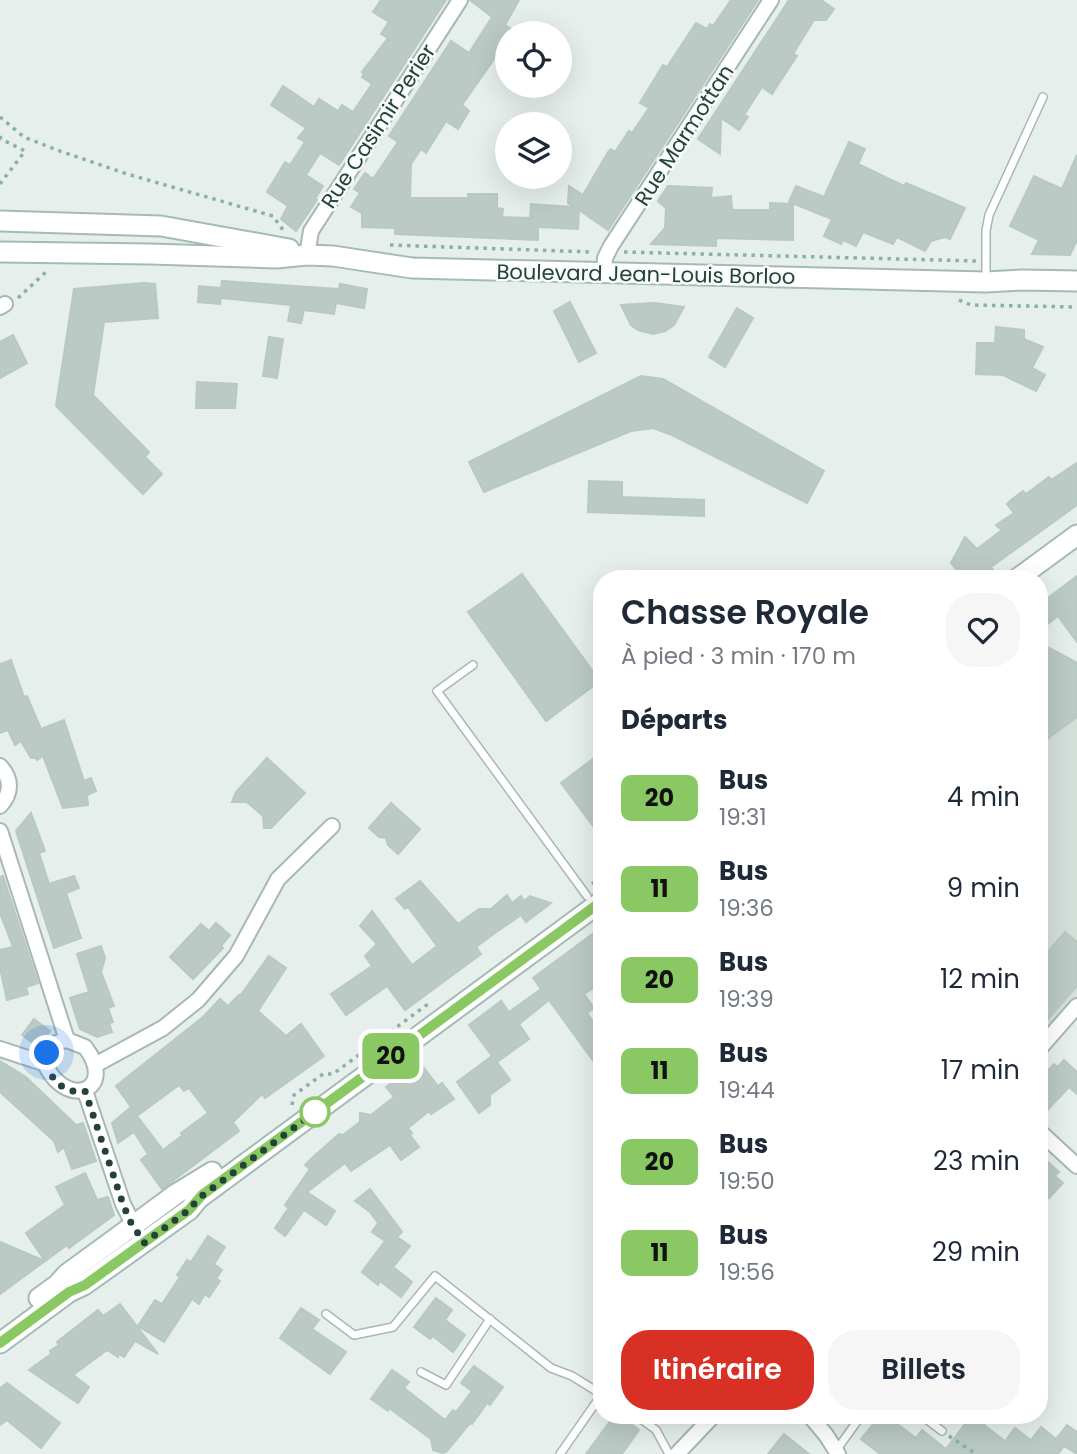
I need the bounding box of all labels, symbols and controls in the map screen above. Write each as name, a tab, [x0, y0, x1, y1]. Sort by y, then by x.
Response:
map controls	[495, 21, 572, 189]
button: locate	[495, 21, 572, 98]
street label: Rue Casimir Perier	[314, 38, 442, 214]
street label: Rue Marmottan	[627, 59, 741, 211]
button: layers	[495, 112, 572, 189]
street label: Boulevard Jean-Louis Borloo	[496, 257, 796, 291]
text: Chasse Royale	[621, 589, 869, 636]
button: heart	[946, 593, 1020, 667]
text: À pied · 3 min · 170 m	[621, 640, 856, 672]
text: Départs	[621, 702, 727, 738]
text: Bus	[719, 762, 768, 798]
text: 4 min	[947, 779, 1020, 815]
text: 20	[645, 781, 674, 814]
text: 19:31	[719, 801, 767, 833]
text: Bus	[719, 853, 768, 889]
text: 9 min	[947, 870, 1020, 906]
text: 11	[650, 872, 669, 905]
text: 19:36	[719, 892, 774, 924]
text: Bus	[719, 944, 768, 980]
text: 12 min	[940, 961, 1020, 997]
text: 20	[645, 963, 674, 996]
text: 19:39	[719, 983, 774, 1015]
line badge: 20	[360, 1033, 422, 1079]
your location	[29, 1035, 64, 1070]
text: Bus	[719, 1035, 768, 1071]
text: 20	[376, 1039, 406, 1072]
text: 17 min	[941, 1052, 1020, 1088]
text: 11	[650, 1054, 669, 1087]
text: 19:44	[719, 1074, 775, 1106]
unlabelled marker	[300, 1097, 330, 1127]
text: Bus	[719, 1126, 768, 1162]
text: 23 min	[933, 1143, 1020, 1179]
text: 20	[645, 1145, 674, 1178]
text: 19:50	[719, 1165, 775, 1197]
text: Bus	[719, 1217, 768, 1253]
text: 29 min	[932, 1234, 1020, 1270]
text: 11	[650, 1236, 669, 1269]
text: 19:56	[719, 1256, 775, 1288]
button: Itinéraire	[621, 1330, 814, 1410]
button: Billets	[828, 1330, 1020, 1410]

